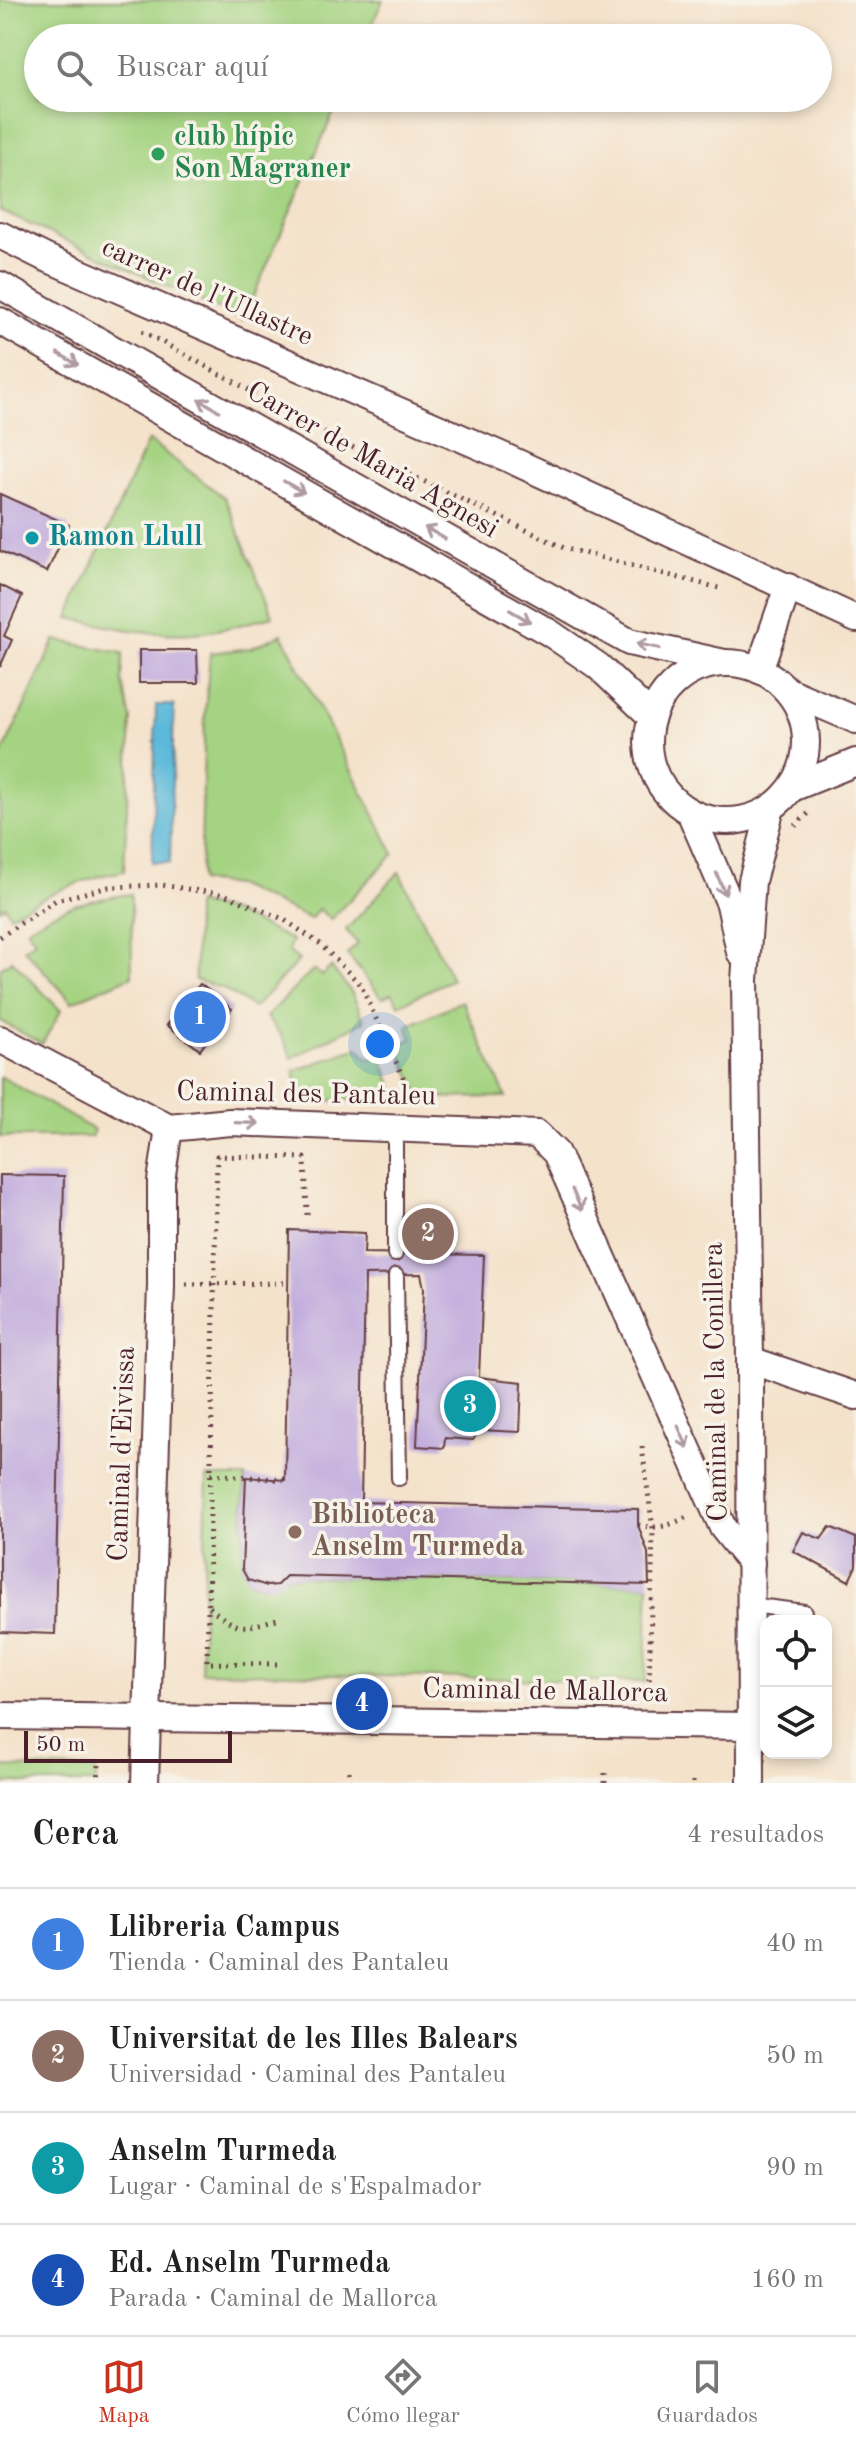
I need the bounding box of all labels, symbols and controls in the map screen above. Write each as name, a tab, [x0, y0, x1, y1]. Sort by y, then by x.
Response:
search box	[24, 24, 832, 112]
icon: search	[52, 46, 96, 90]
text: Buscar aquí	[116, 53, 268, 83]
place label: club hípic Son Magraner	[174, 124, 351, 184]
marker: club hípic Son Magraner	[149, 145, 167, 163]
street label: carrer de l'Ullastre	[97, 234, 317, 352]
one-way arrow	[56, 351, 79, 367]
street label: Carrer de Maria Agnesi	[241, 378, 503, 544]
one-way arrow	[198, 397, 221, 413]
one-way arrow	[282, 480, 305, 496]
place label: Ramon Llull	[48, 524, 203, 552]
one-way arrow	[423, 525, 447, 541]
marker: Ramon Llull	[23, 529, 41, 547]
one-way arrow	[508, 608, 531, 624]
one-way arrow	[636, 638, 661, 653]
one-way arrow	[714, 872, 729, 896]
pin: 1	[174, 987, 226, 1047]
your location	[360, 1024, 400, 1064]
street label: Caminal des Pantaleu	[176, 1079, 436, 1111]
one-way arrow	[233, 1115, 260, 1131]
one-way arrow	[570, 1187, 585, 1211]
pin: 2	[402, 1204, 454, 1264]
street label: Caminal de la Conillera	[701, 1242, 733, 1522]
street label: Caminal d'Eivissa	[105, 1346, 141, 1562]
pin: 3	[444, 1376, 496, 1436]
one-way arrow	[676, 1425, 691, 1449]
place label: Biblioteca Anselm Turmeda	[311, 1502, 524, 1562]
marker: Biblioteca Anselm Turmeda	[286, 1523, 304, 1541]
map controls	[760, 1615, 832, 1759]
button: locate	[760, 1615, 832, 1687]
pin: 4	[336, 1674, 388, 1734]
street label: Caminal de Mallorca	[422, 1676, 668, 1708]
button: layers	[760, 1687, 832, 1759]
scale bar	[24, 1727, 232, 1763]
text: 50 m	[36, 1734, 85, 1756]
text: Cerca	[32, 1818, 118, 1852]
text: 4 resultados	[687, 1822, 824, 1848]
text: Llibreria Campus	[108, 1913, 340, 1943]
text: 1	[50, 1931, 66, 1957]
text: 40 m	[766, 1931, 824, 1957]
text: Tienda · Caminal des Pantaleu	[108, 1950, 449, 1976]
text: Universitat de les Illes Balears	[108, 2025, 518, 2055]
text: 2	[50, 2043, 66, 2069]
text: 50 m	[766, 2043, 824, 2069]
text: Universidad · Caminal des Pantaleu	[108, 2062, 506, 2088]
text: Anselm Turmeda	[108, 2137, 337, 2167]
text: 3	[50, 2155, 66, 2181]
text: 90 m	[766, 2155, 824, 2181]
text: Lugar · Caminal de s'Espalmador	[108, 2174, 481, 2200]
text: Ed. Anselm Turmeda	[108, 2249, 390, 2279]
text: 4	[50, 2267, 66, 2293]
text: 160 m	[751, 2267, 824, 2293]
text: Parada · Caminal de Mallorca	[108, 2286, 437, 2312]
tab: Mapa	[98, 2355, 150, 2430]
tab: Cómo llegar	[346, 2355, 460, 2430]
tab: Guardados	[656, 2355, 758, 2430]

